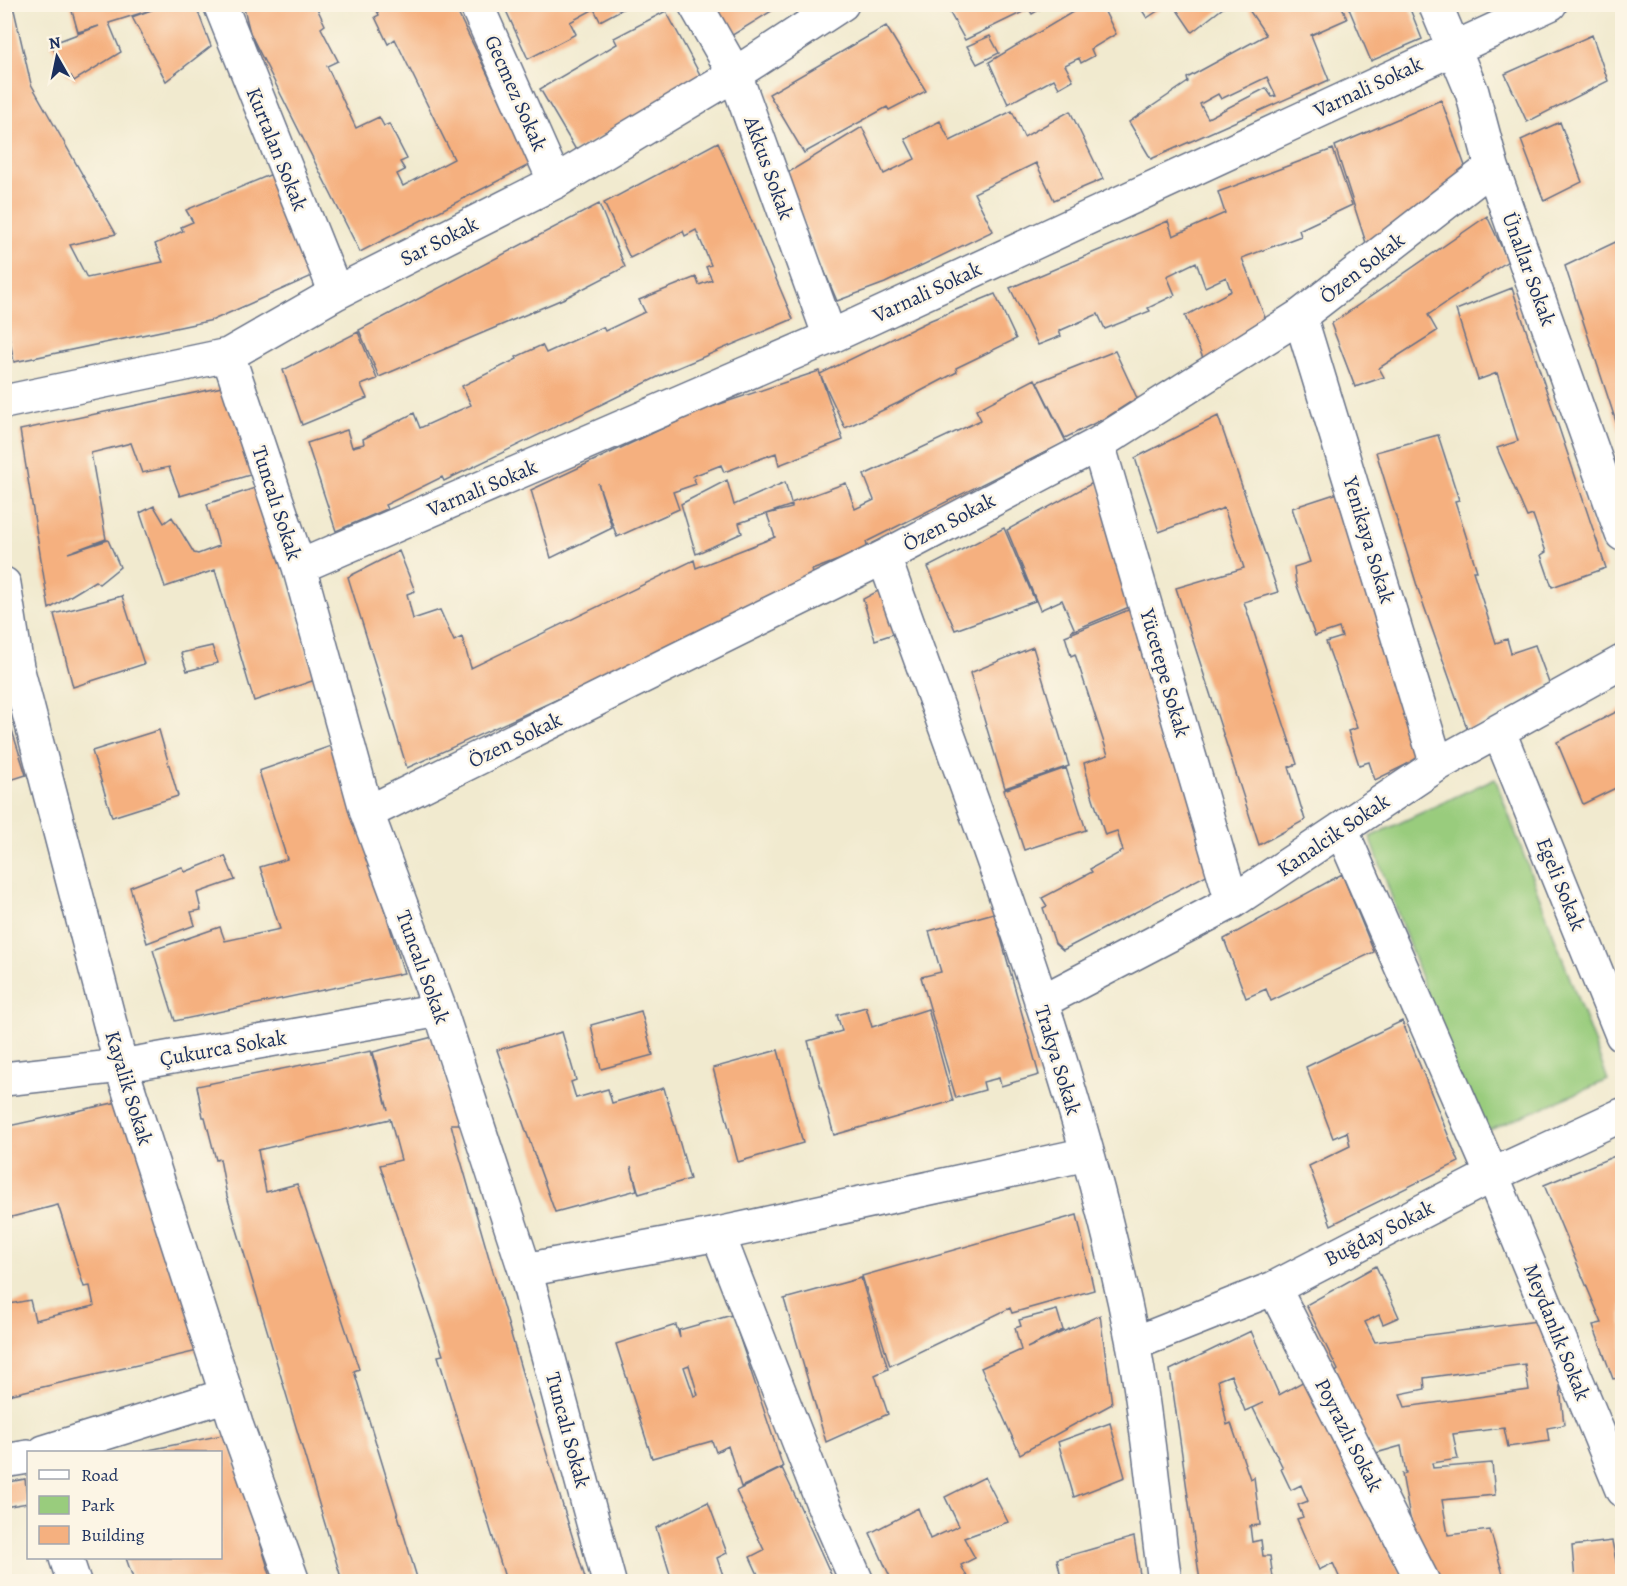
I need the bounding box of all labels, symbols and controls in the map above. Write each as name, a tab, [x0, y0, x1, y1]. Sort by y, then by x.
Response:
north arrow	[27, 27, 87, 87]
text: N	[47, 31, 63, 55]
street label: Gecmez Sokak	[478, 31, 554, 156]
street label: Varnali Sokak	[1308, 49, 1427, 125]
street label: Kurtalan Sokak	[240, 83, 315, 215]
street label: Akkus Sokak	[737, 111, 801, 224]
street label: Ünallar Sokak	[1496, 208, 1563, 330]
street label: Sar Sokak	[395, 209, 483, 273]
street label: Özen Sokak	[1314, 226, 1411, 310]
street label: Varnali Sokak	[867, 254, 986, 330]
street label: Tuncalı Sokak	[245, 442, 309, 564]
street label: Varnali Sokak	[422, 452, 542, 524]
street label: Yenikaya Sokak	[1336, 472, 1402, 607]
street label: Özen Sokak	[898, 486, 1001, 558]
street label: Yücetepe Sokak	[1133, 605, 1197, 741]
street label: Özen Sokak	[464, 705, 567, 775]
street label: Kanalcik Sokak	[1271, 787, 1395, 883]
street label: Egeli Sokak	[1530, 833, 1593, 935]
street label: Tuncalı Sokak	[390, 906, 457, 1028]
street label: Trakya Sokak	[1028, 1002, 1088, 1119]
street label: Çukurca Sokak	[157, 1023, 289, 1073]
street label: Kayalik Sokak	[98, 1027, 160, 1149]
street label: Buğday Sokak	[1319, 1193, 1439, 1273]
street label: Meydanlık Sokak	[1517, 1259, 1597, 1405]
street label: Tuncalı Sokak	[539, 1369, 597, 1492]
street label: Poyrazlı Sokak	[1308, 1373, 1390, 1497]
legend	[27, 1451, 222, 1559]
text: Road	[81, 1463, 119, 1487]
text: Park	[81, 1493, 115, 1517]
text: Building	[81, 1523, 145, 1547]

